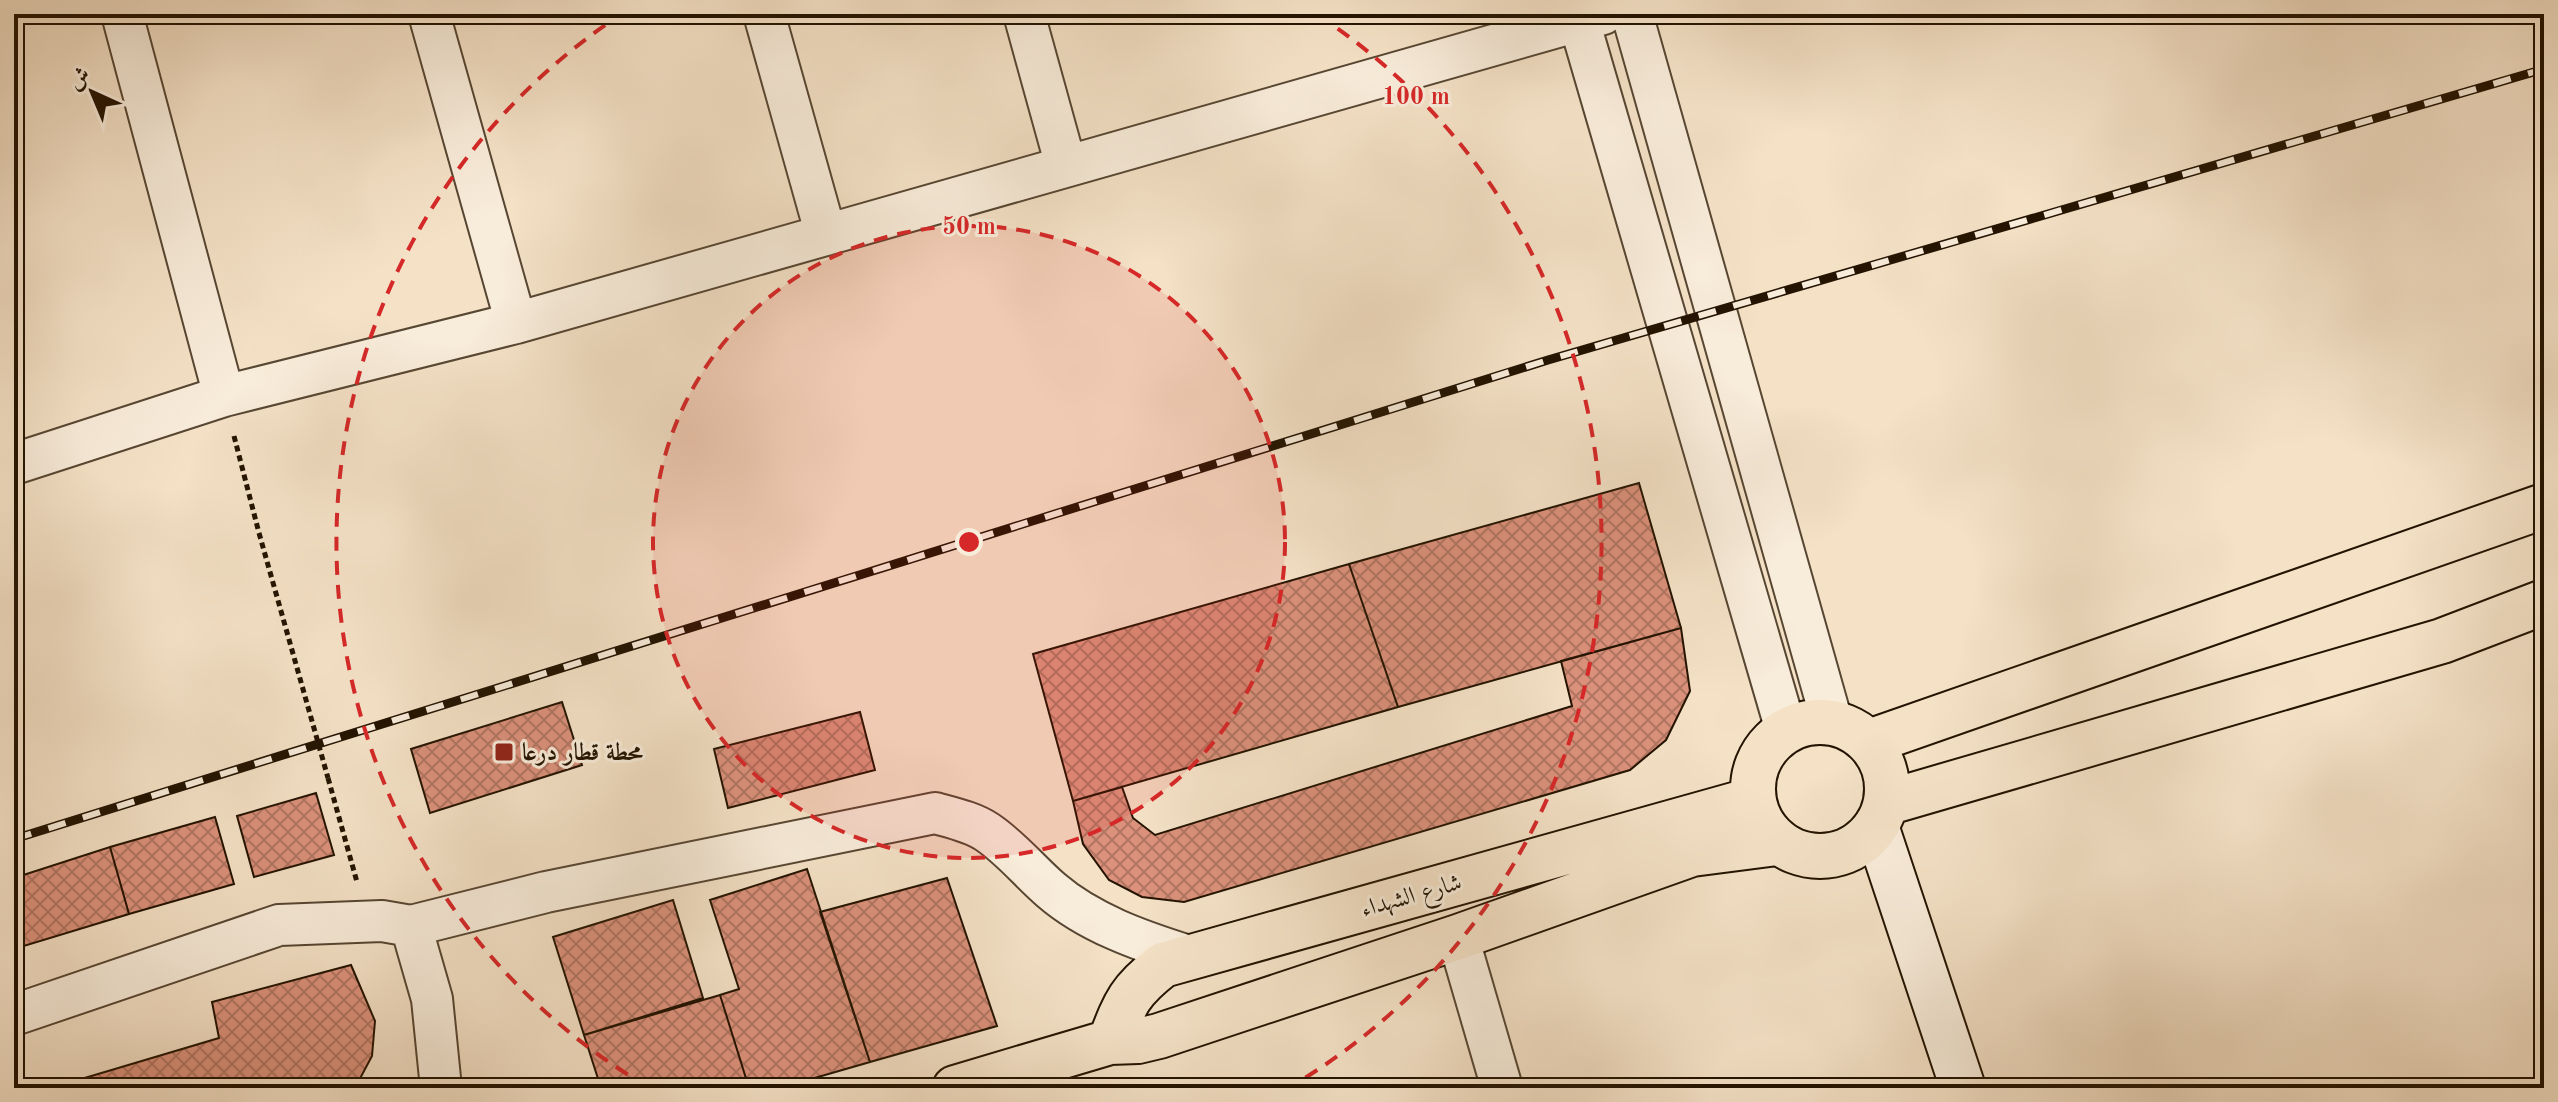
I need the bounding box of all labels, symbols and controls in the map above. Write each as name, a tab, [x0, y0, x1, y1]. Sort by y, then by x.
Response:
north arrow	[52, 52, 132, 132]
text: ش	[64, 64, 95, 95]
text: 100 m	[1382, 86, 1450, 110]
text: 50 m	[942, 215, 996, 240]
centre of rings	[955, 528, 983, 556]
marker: محطة قطار درعا	[493, 741, 515, 763]
place label: محطة قطار درعا	[522, 741, 643, 766]
street label: شارع الشهداء	[1358, 871, 1466, 929]

